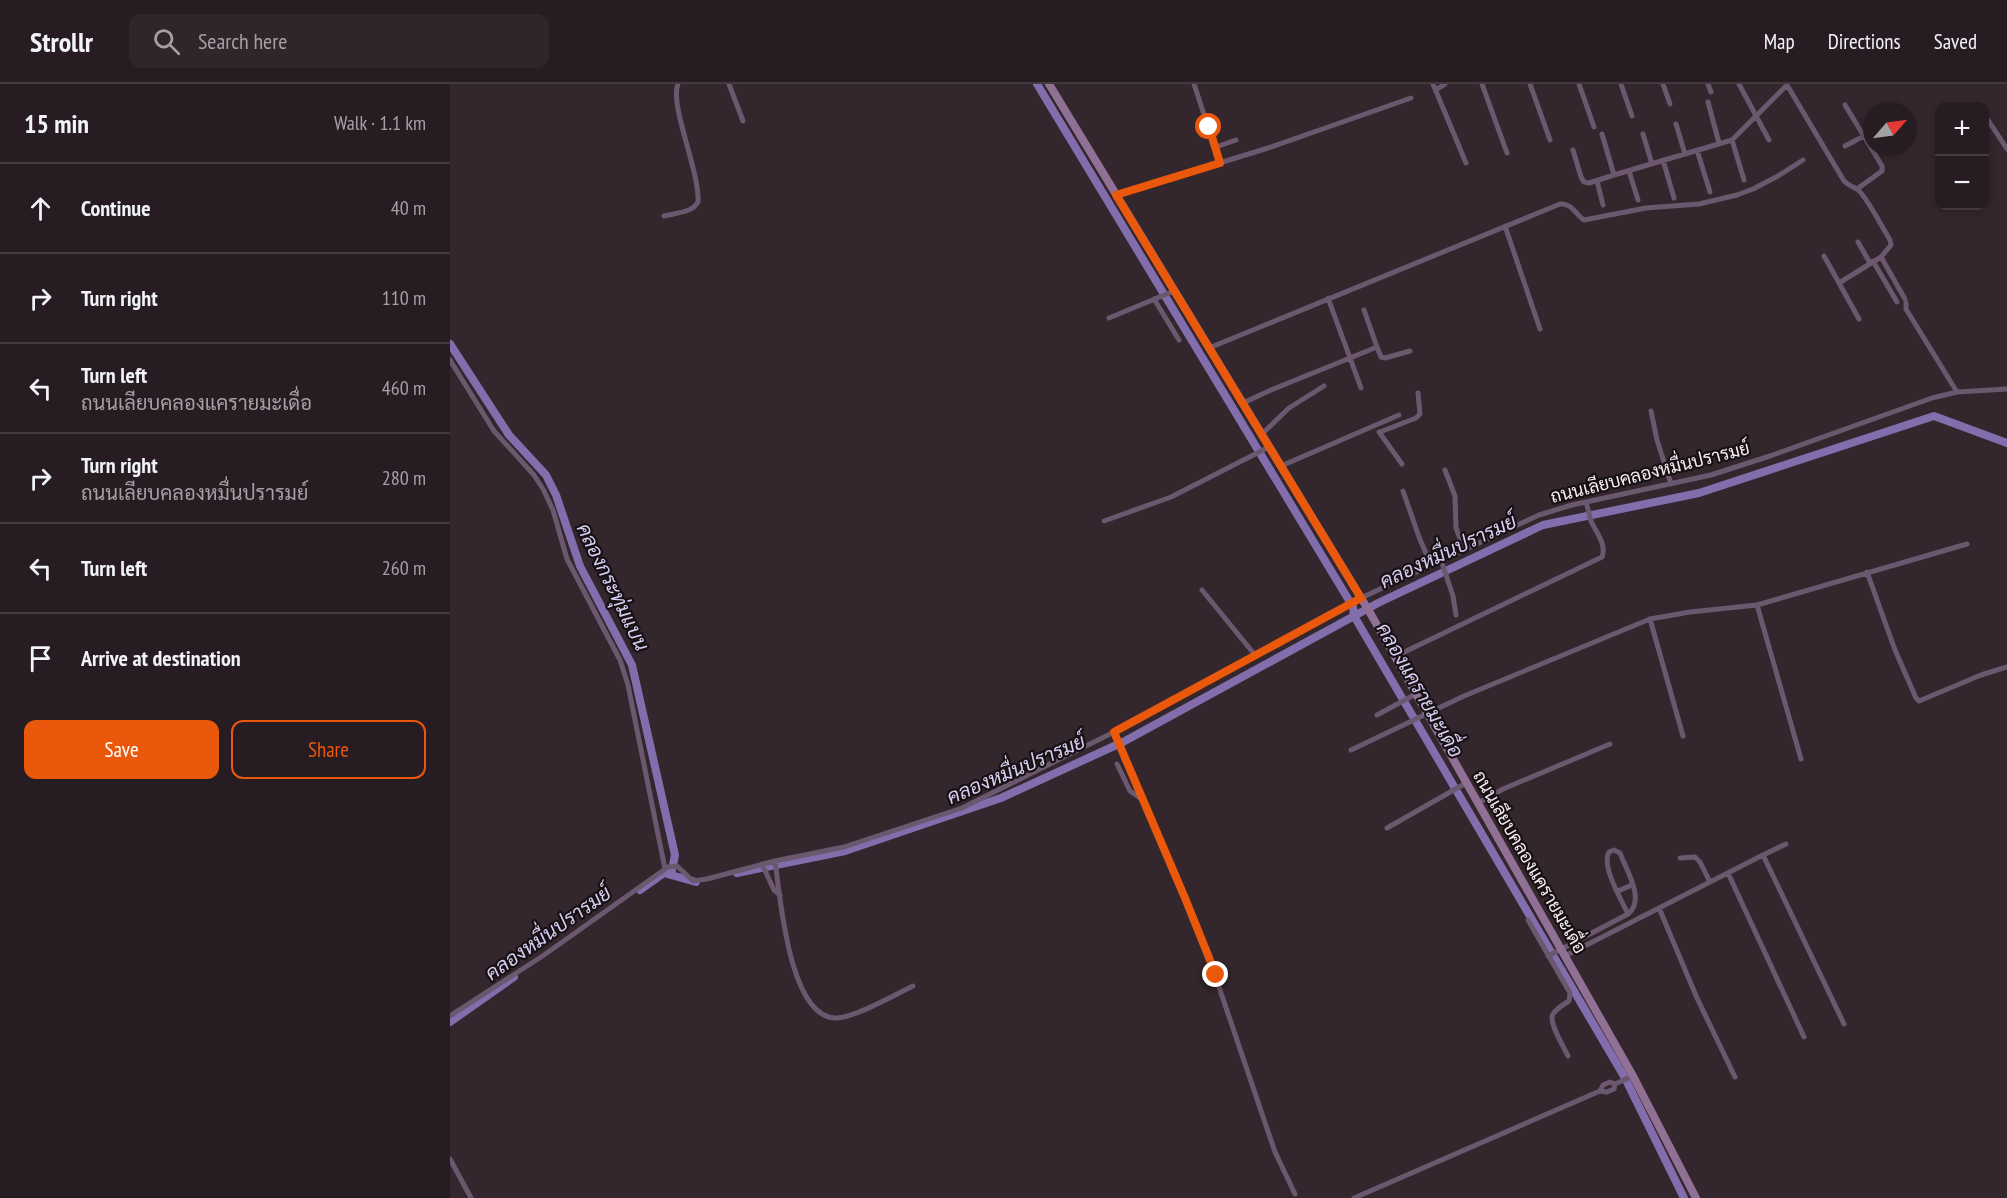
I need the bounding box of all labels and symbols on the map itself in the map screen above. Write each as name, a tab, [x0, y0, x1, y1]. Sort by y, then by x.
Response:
north arrow	[1863, 102, 1917, 156]
route start	[1195, 113, 1221, 139]
street label: ถนนเลียบคลองหมื่นปรารมย์	[1547, 432, 1752, 508]
water label: คลองหมื่นปรารมย์	[1374, 503, 1523, 594]
water label: คลองกระทุ่มแบน	[570, 519, 655, 656]
water label: คลองแครายมะเดื่อ	[1371, 616, 1473, 762]
water label: คลองหมื่นปรารมย์	[941, 723, 1092, 810]
street label: ถนนเลียบคลองแครายมะเดื่อ	[1468, 764, 1595, 958]
water label: คลองหมื่นปรารมย์	[478, 875, 619, 986]
route end	[1202, 961, 1228, 987]

